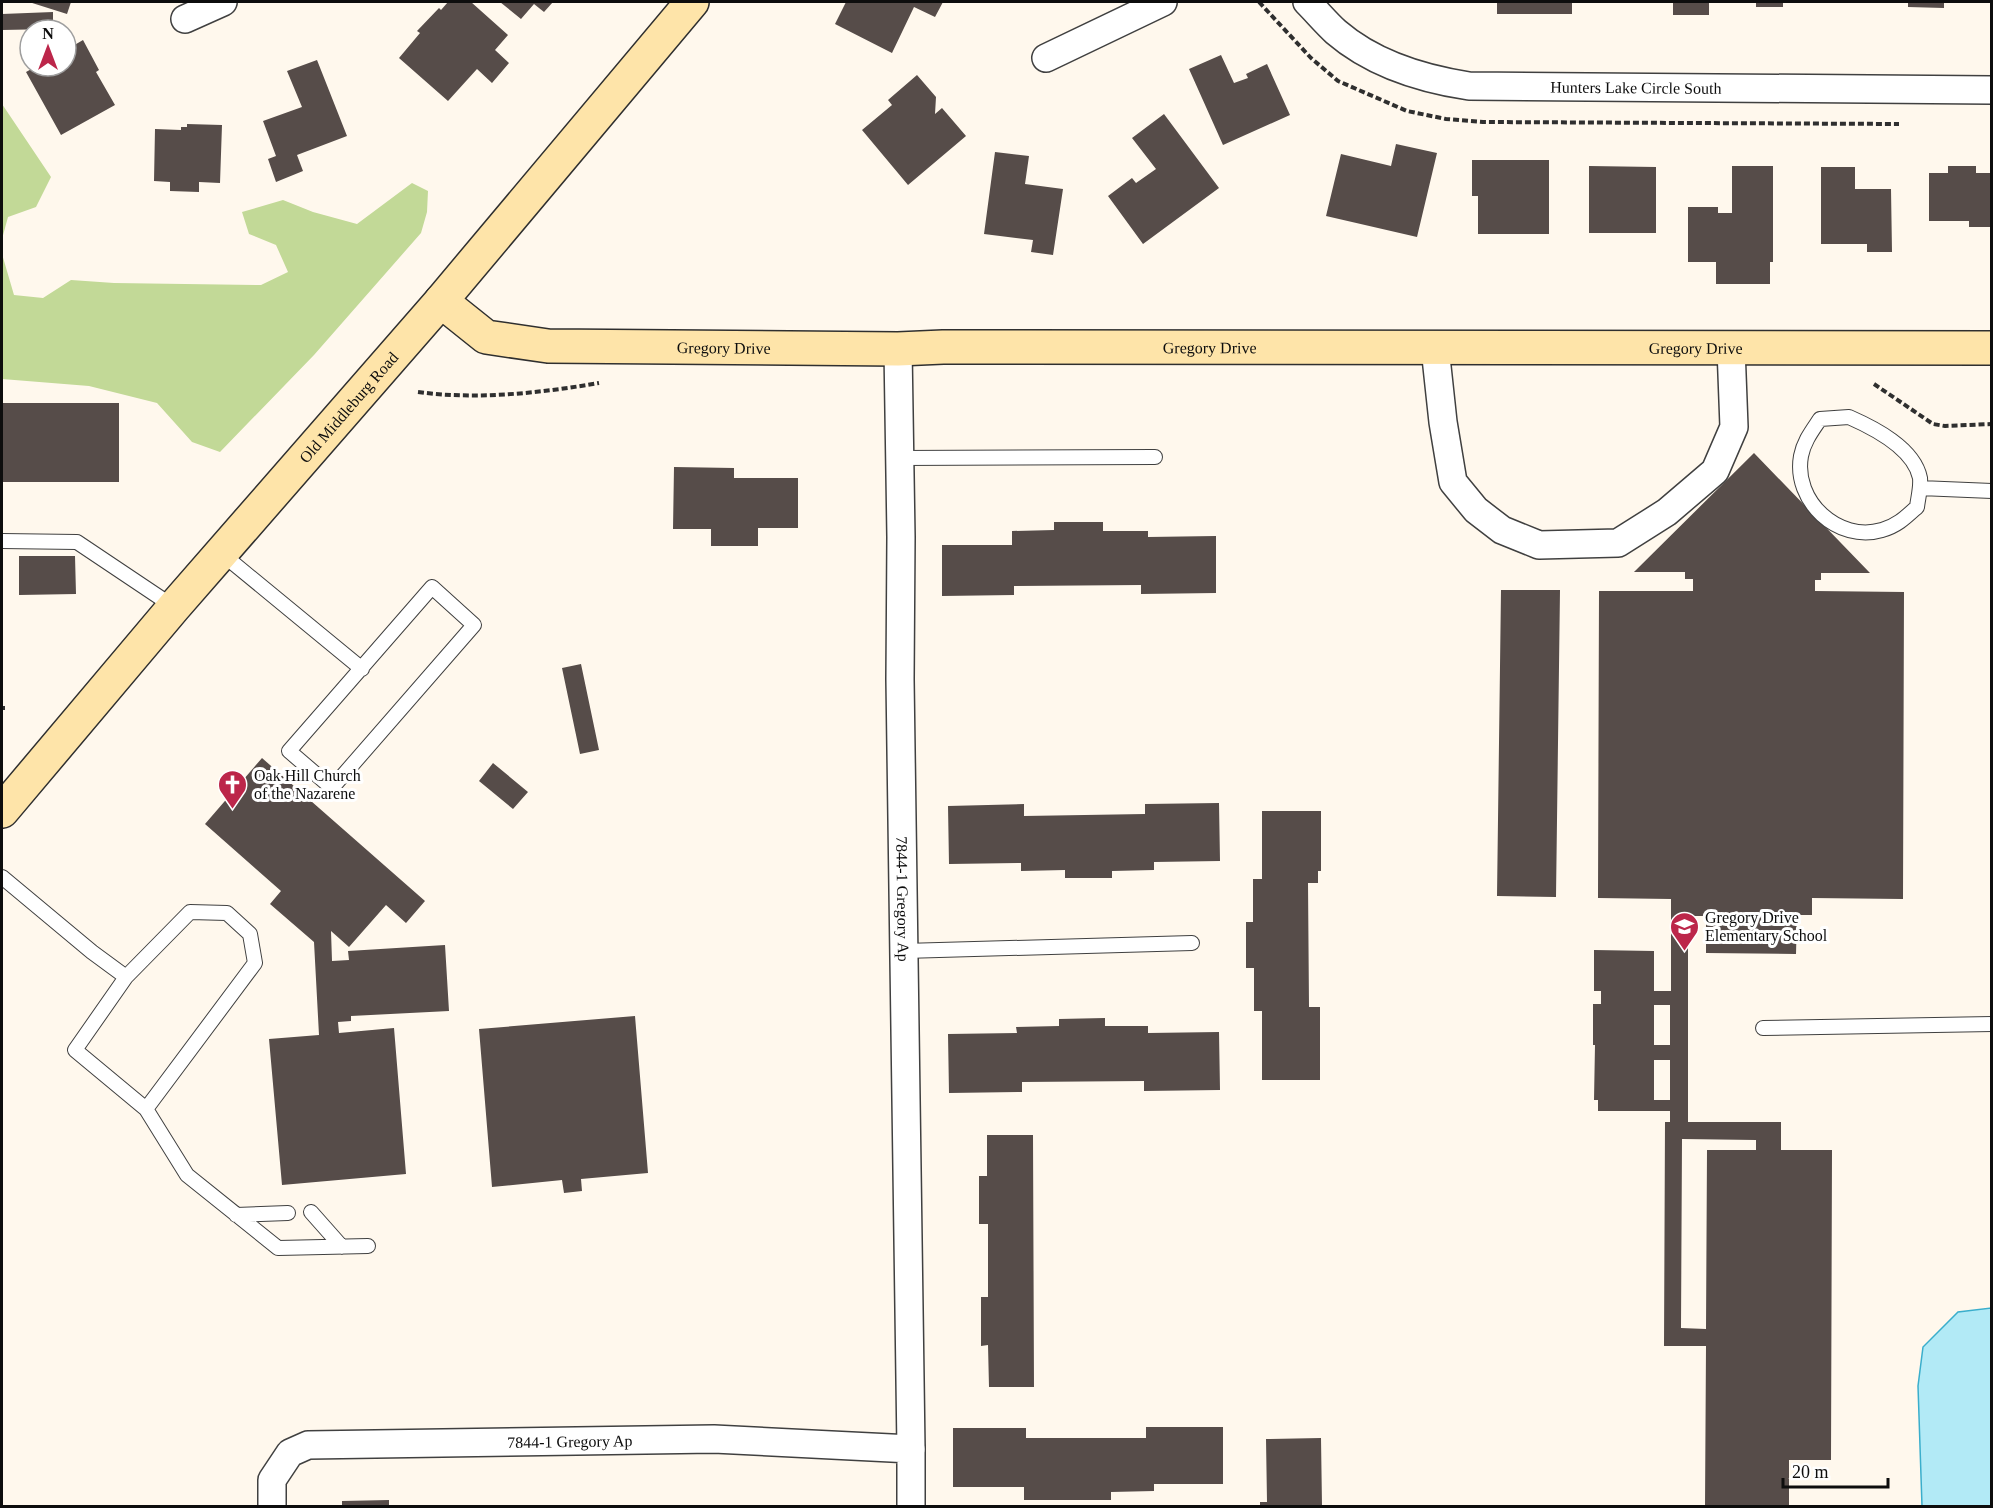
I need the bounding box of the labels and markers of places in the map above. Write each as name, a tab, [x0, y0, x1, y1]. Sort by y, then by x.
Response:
place label: Oak Hill Church of the Nazarene	[254, 767, 361, 802]
church icon: Oak Hill Church of the Nazarene	[217, 768, 249, 810]
place label: Gregory Drive Elementary School	[1705, 909, 1828, 945]
school or university icon: Gregory Drive Elementary School	[1668, 910, 1700, 952]

